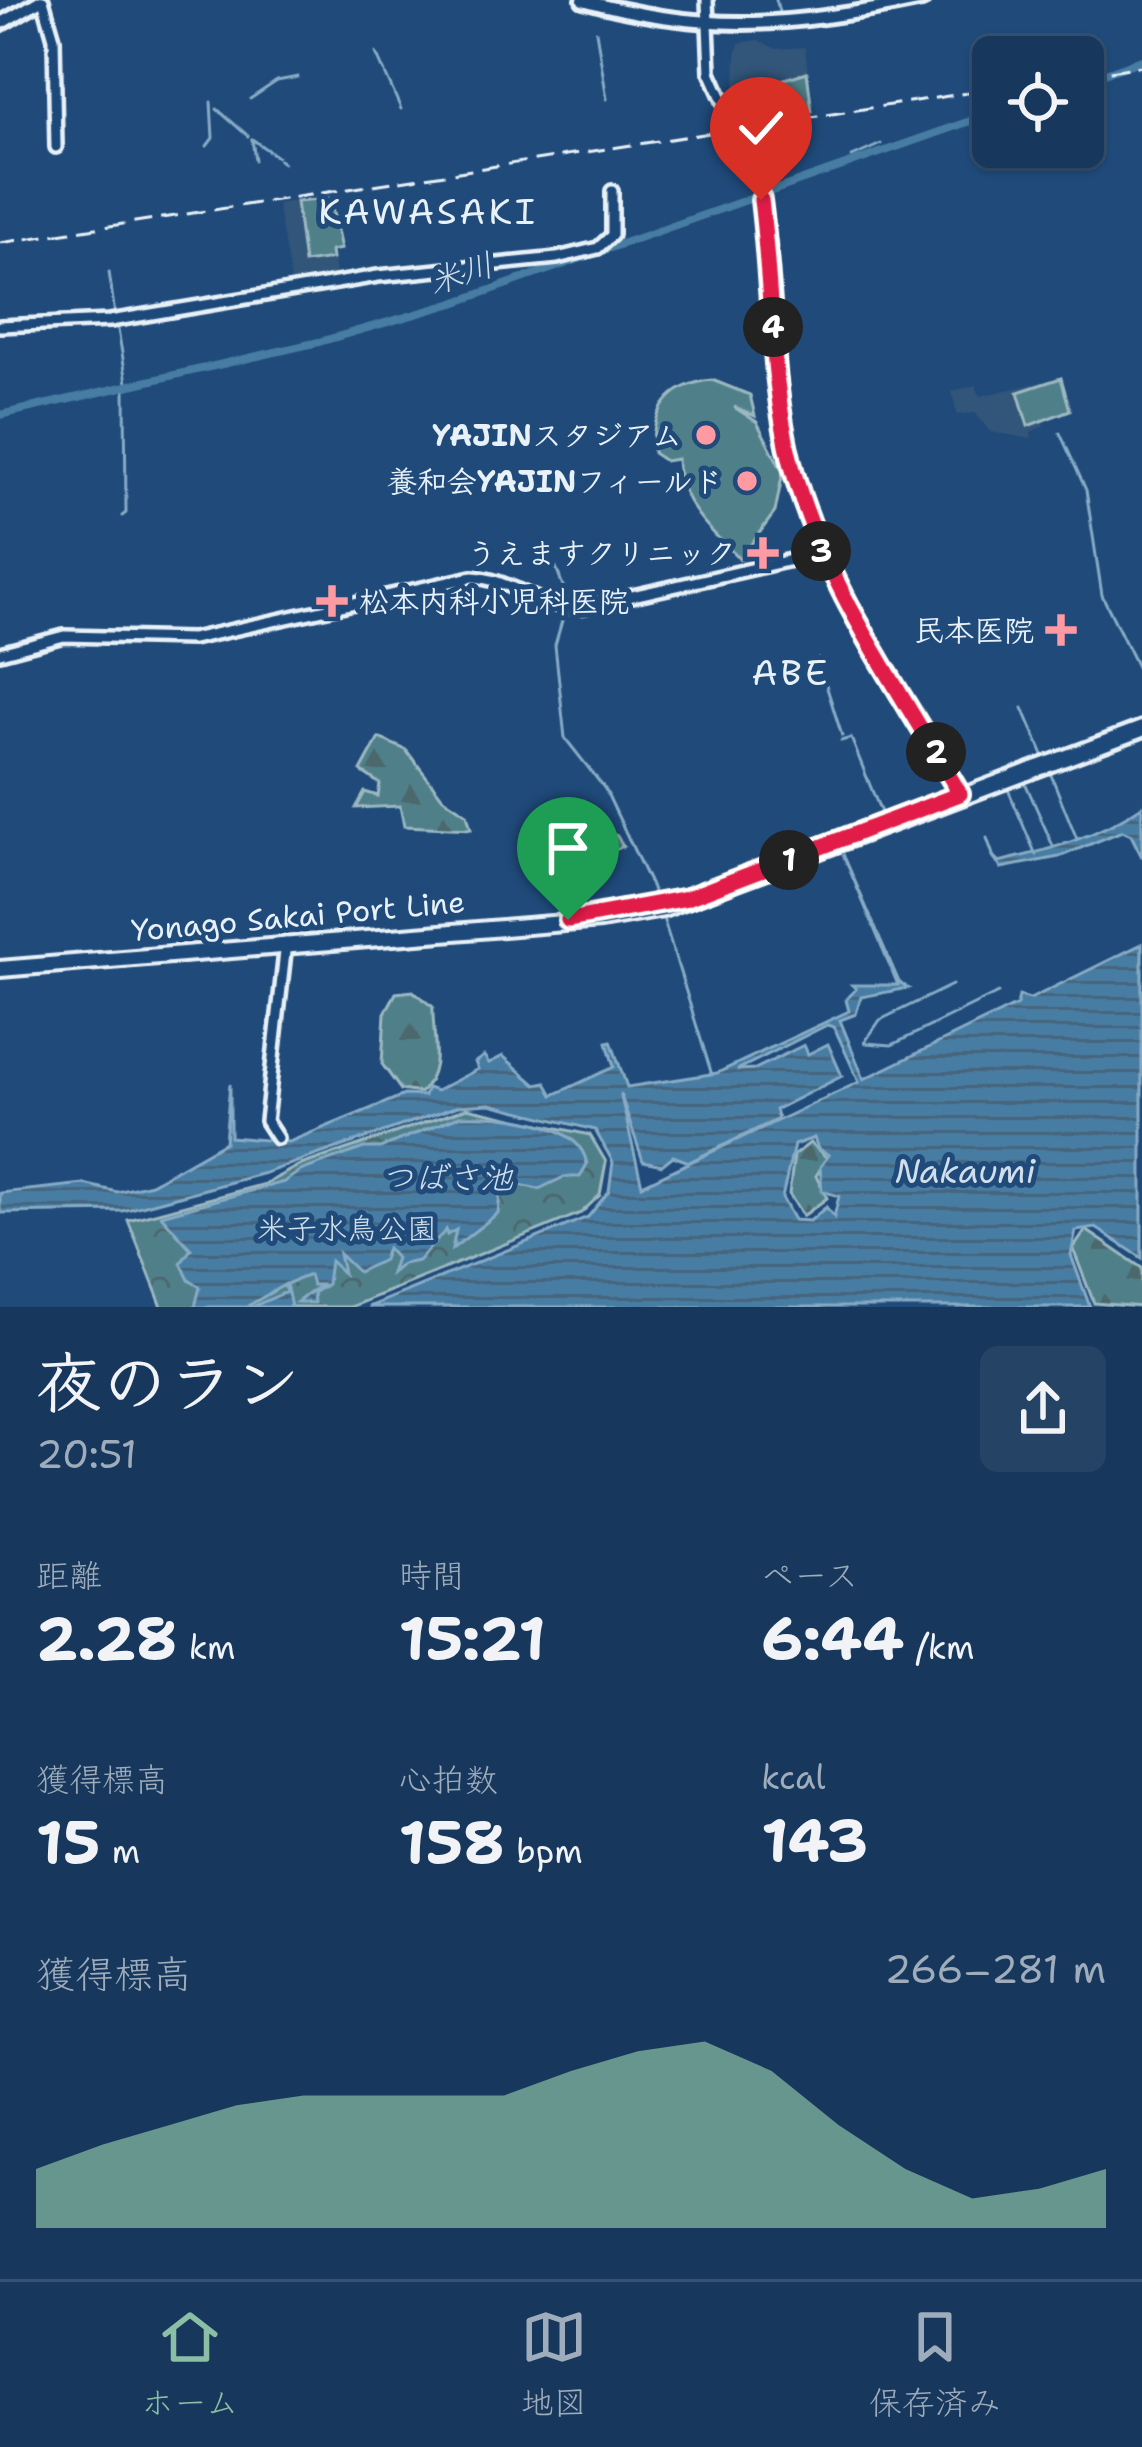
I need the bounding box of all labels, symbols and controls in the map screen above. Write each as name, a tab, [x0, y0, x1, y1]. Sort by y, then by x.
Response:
map controls	[972, 36, 1104, 168]
button: locate	[972, 36, 1104, 168]
pin	[710, 77, 812, 200]
icon: check	[728, 95, 794, 161]
district label: KAWASAKI	[318, 187, 538, 236]
water label: 米川	[423, 241, 499, 305]
pin: 4	[743, 297, 803, 357]
text: 4	[761, 304, 785, 349]
place label: YAJINスタジアム	[432, 415, 682, 456]
marker: YAJINスタジアム	[693, 422, 719, 448]
place label: 養和会YAJINフィールド	[387, 461, 723, 502]
marker: 養和会YAJINフィールド	[734, 468, 760, 494]
pin: 3	[791, 521, 851, 581]
text: 3	[809, 528, 833, 573]
place label: うえますクリニック	[467, 533, 736, 574]
marker: うえますクリニック	[747, 537, 779, 569]
place label: 松本内科小児科医院	[359, 581, 629, 622]
marker: 松本内科小児科医院	[316, 585, 348, 617]
place label: 民本医院	[914, 610, 1034, 651]
marker: 民本医院	[1045, 614, 1077, 646]
district label: ABE	[751, 648, 831, 697]
pin: 2	[906, 722, 966, 782]
text: 2	[924, 729, 948, 774]
pin	[517, 797, 619, 920]
icon: arrive	[535, 815, 601, 881]
pin: 1	[759, 830, 819, 890]
text: 1	[781, 837, 797, 882]
street label: Yonago Sakai Port Line	[129, 881, 467, 951]
water label: Nakaumi	[895, 1149, 1036, 1194]
water label: つばさ池	[381, 1155, 514, 1200]
park label: 米子水鳥公園	[257, 1208, 437, 1249]
text: 夜のラン	[36, 1339, 300, 1427]
button: share	[980, 1346, 1106, 1472]
text: 20:51	[36, 1428, 137, 1480]
text: 距離	[36, 1553, 102, 1598]
text: 時間	[399, 1553, 465, 1598]
text: ペース	[761, 1553, 858, 1598]
text: 2.28	[36, 1598, 178, 1678]
text: 15:21	[399, 1598, 546, 1678]
text: 6:44	[761, 1598, 904, 1678]
text: km	[178, 1625, 236, 1670]
text: /km	[904, 1625, 974, 1670]
text: kcal	[761, 1755, 825, 1800]
text: 獲得標高	[36, 1757, 168, 1802]
text: 心拍数	[399, 1757, 498, 1802]
text: 143	[761, 1800, 868, 1880]
text: 15	[36, 1802, 101, 1882]
text: 158	[399, 1802, 505, 1882]
text: m	[101, 1829, 140, 1874]
text: bpm	[505, 1829, 583, 1874]
text: 266–281 m	[884, 1943, 1106, 1995]
text: 獲得標高	[36, 1948, 192, 2000]
tab: ホーム	[141, 2304, 239, 2425]
tab: 地図	[521, 2304, 587, 2425]
tab: 保存済み	[869, 2304, 1001, 2425]

